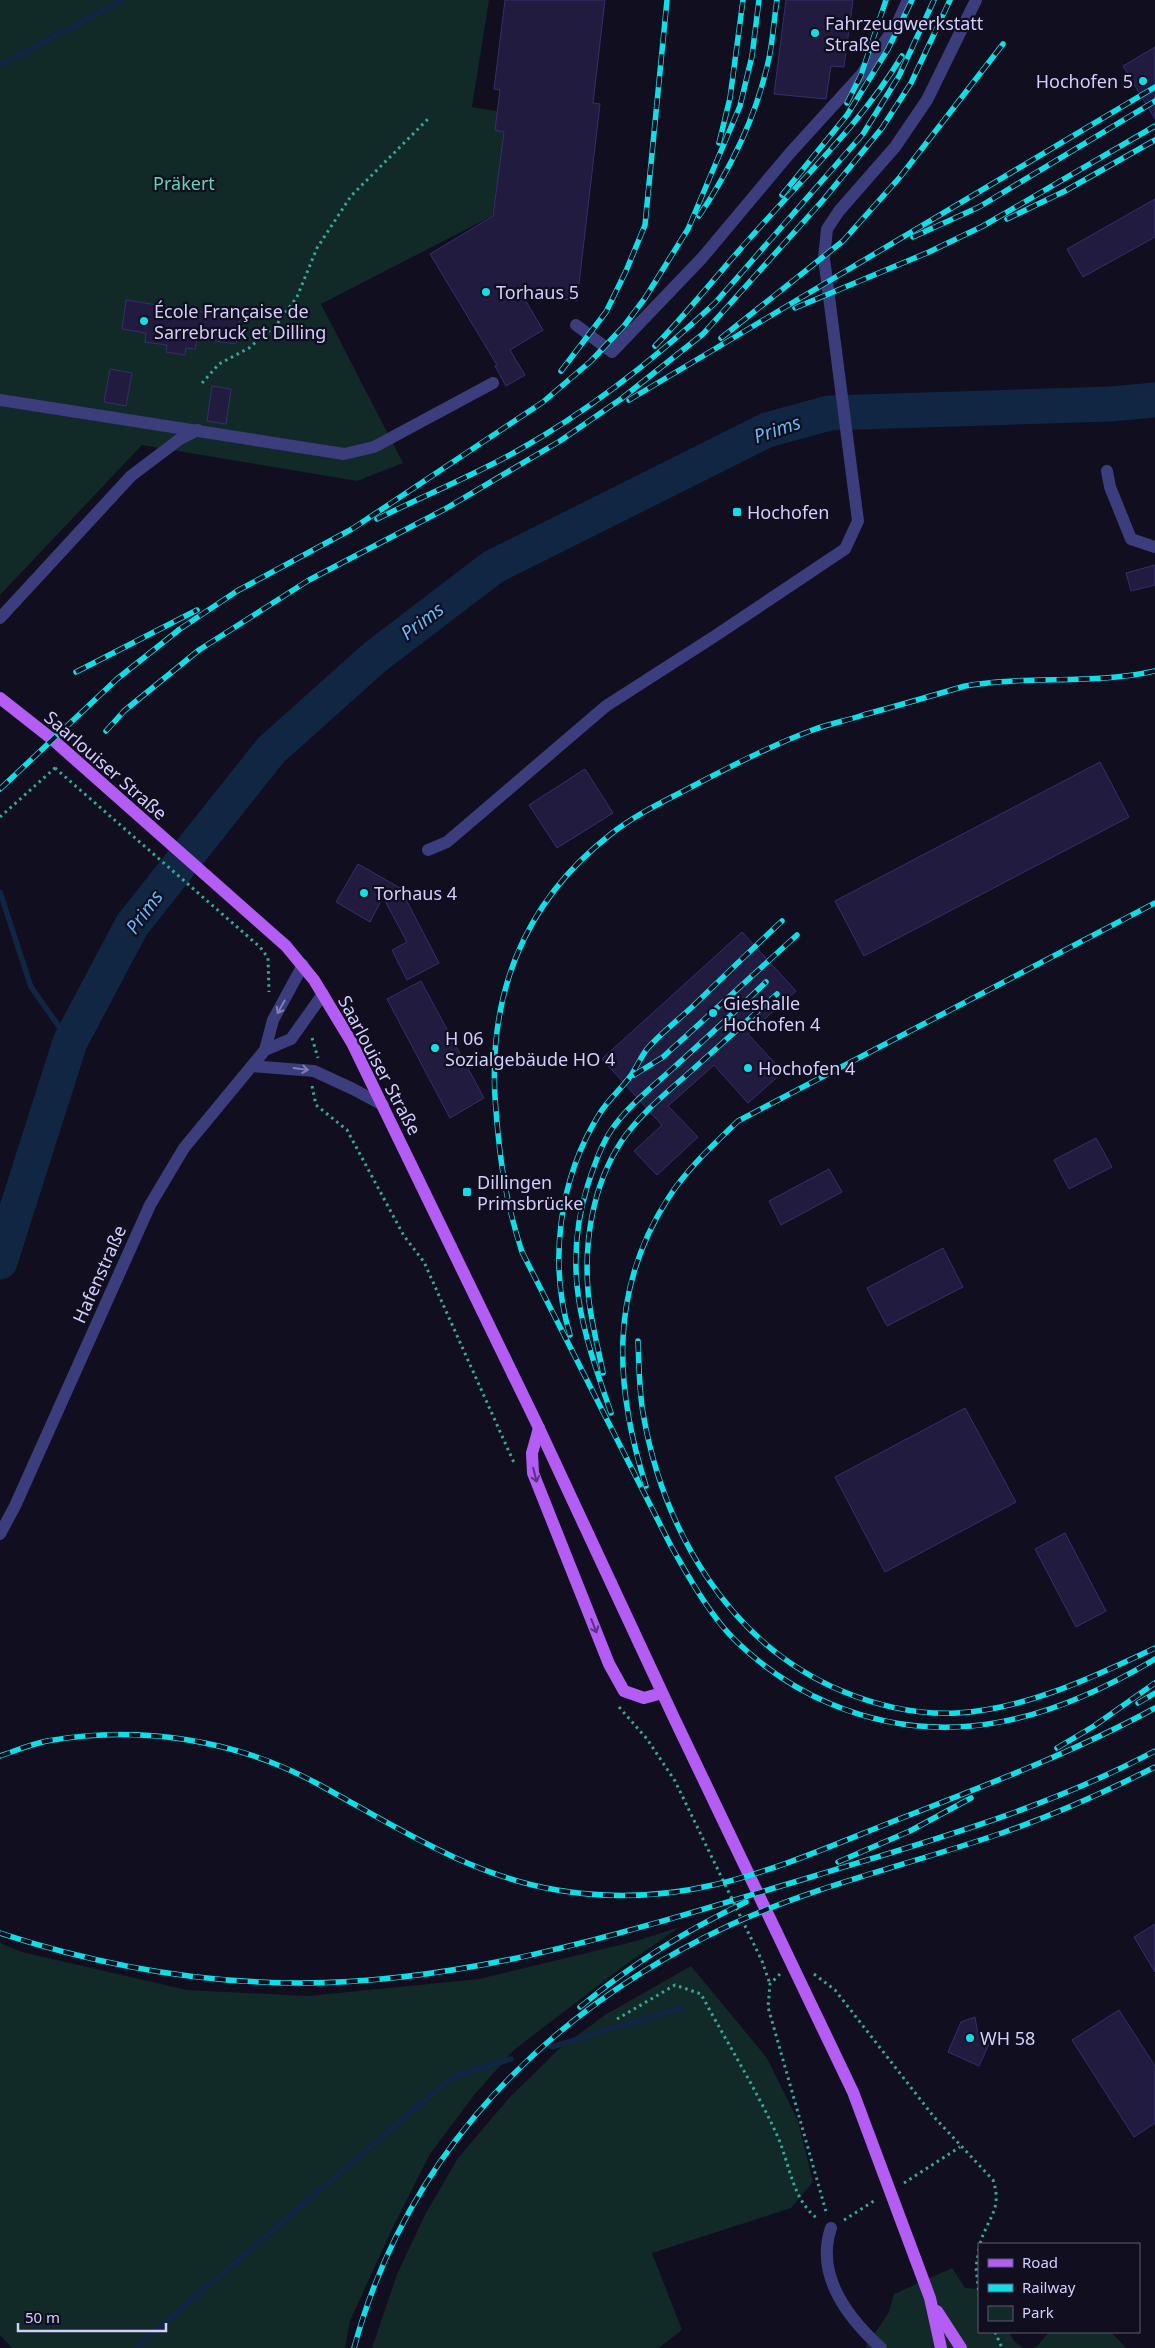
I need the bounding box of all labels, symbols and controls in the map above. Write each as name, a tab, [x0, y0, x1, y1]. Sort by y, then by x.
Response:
place label: Fahrzeugwerkstatt Straße	[825, 11, 984, 56]
marker: Fahrzeugwerkstatt Straße	[809, 27, 821, 39]
place label: Hochofen 5	[1036, 69, 1133, 93]
marker: Hochofen 5	[1137, 75, 1149, 87]
park label: Präkert	[153, 171, 215, 195]
place label: Torhaus 5	[496, 280, 579, 304]
marker: Torhaus 5	[480, 286, 492, 298]
place label: École Française de Sarrebruck et Dilling	[154, 299, 326, 344]
marker: École Française de Sarrebruck et Dilling	[138, 315, 150, 327]
water label: Prims	[750, 409, 804, 449]
place label: Hochofen	[747, 500, 829, 524]
marker: Hochofen	[731, 506, 743, 518]
water label: Prims	[395, 596, 449, 646]
street label: Saarlouiser Straße	[40, 705, 172, 825]
place label: Torhaus 4	[374, 881, 457, 905]
water label: Prims	[119, 885, 169, 939]
marker: Torhaus 4	[358, 887, 370, 899]
street label: Saarlouiser Straße	[333, 991, 427, 1139]
place label: Gieshalle Hochofen 4	[723, 991, 820, 1036]
one-way arrow	[276, 999, 286, 1014]
marker: Gieshalle Hochofen 4	[707, 1007, 719, 1019]
place label: H 06 Sozialgebäude HO 4	[445, 1026, 615, 1071]
marker: H 06 Sozialgebäude HO 4	[429, 1042, 441, 1054]
place label: Hochofen 4	[758, 1056, 855, 1080]
marker: Hochofen 4	[742, 1062, 754, 1074]
one-way arrow	[292, 1064, 308, 1074]
place label: Dillingen Primsbrücke	[477, 1170, 583, 1215]
marker: Dillingen Primsbrücke	[461, 1186, 473, 1198]
street label: Hafenstraße	[67, 1221, 131, 1327]
one-way arrow	[531, 1467, 540, 1483]
one-way arrow	[590, 1618, 599, 1633]
place label: WH 58	[980, 2026, 1035, 2050]
marker: WH 58	[964, 2032, 976, 2044]
legend	[978, 2243, 1140, 2333]
text: Road	[1022, 2252, 1058, 2272]
text: Railway	[1022, 2277, 1076, 2297]
scale bar	[18, 2300, 165, 2332]
text: Park	[1022, 2302, 1054, 2322]
text: 50 m	[25, 2307, 60, 2327]

